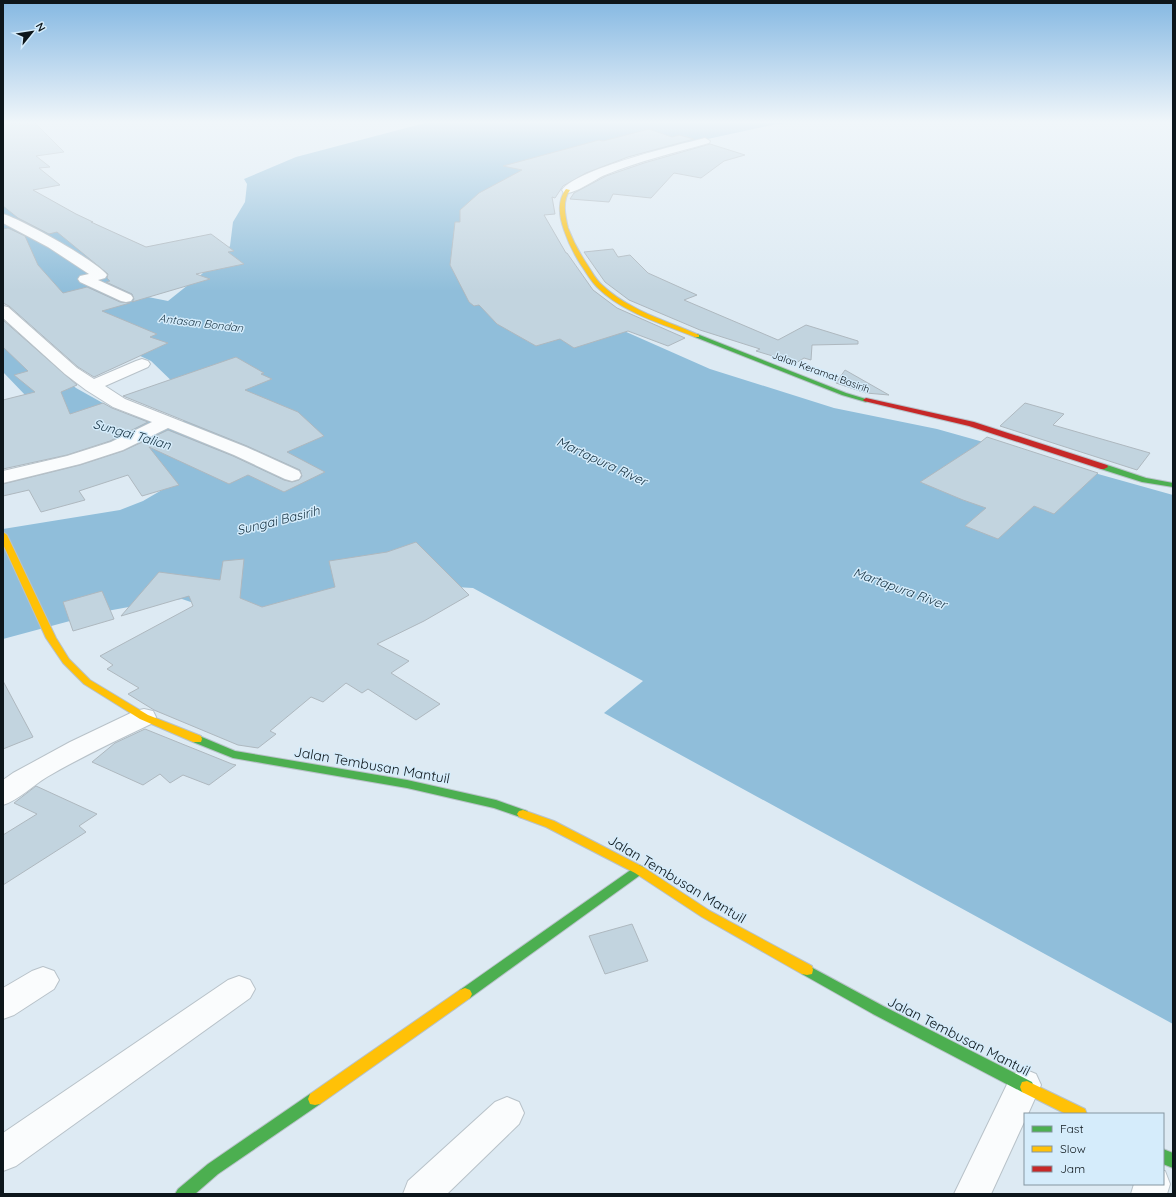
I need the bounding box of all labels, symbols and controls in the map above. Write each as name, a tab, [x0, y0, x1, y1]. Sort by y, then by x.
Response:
north arrow	[12, 12, 52, 52]
text: N	[33, 20, 49, 34]
water label: Antasan Bondan	[158, 311, 245, 335]
street label: Jalan Keramat Basirih	[770, 348, 872, 396]
water label: Sungai Talian	[91, 415, 173, 453]
water label: Martapura River	[554, 433, 652, 490]
water label: Sungai Basirih	[235, 502, 322, 538]
water label: Martapura River	[851, 564, 951, 613]
street label: Jalan Tembusan Mantuil	[293, 742, 451, 788]
street label: Jalan Tembusan Mantuil	[605, 831, 749, 927]
street label: Jalan Tembusan Mantuil	[884, 992, 1034, 1080]
legend	[1024, 1113, 1164, 1185]
text: Fast	[1060, 1121, 1084, 1136]
text: Slow	[1060, 1141, 1086, 1156]
text: Jam	[1060, 1161, 1085, 1176]

